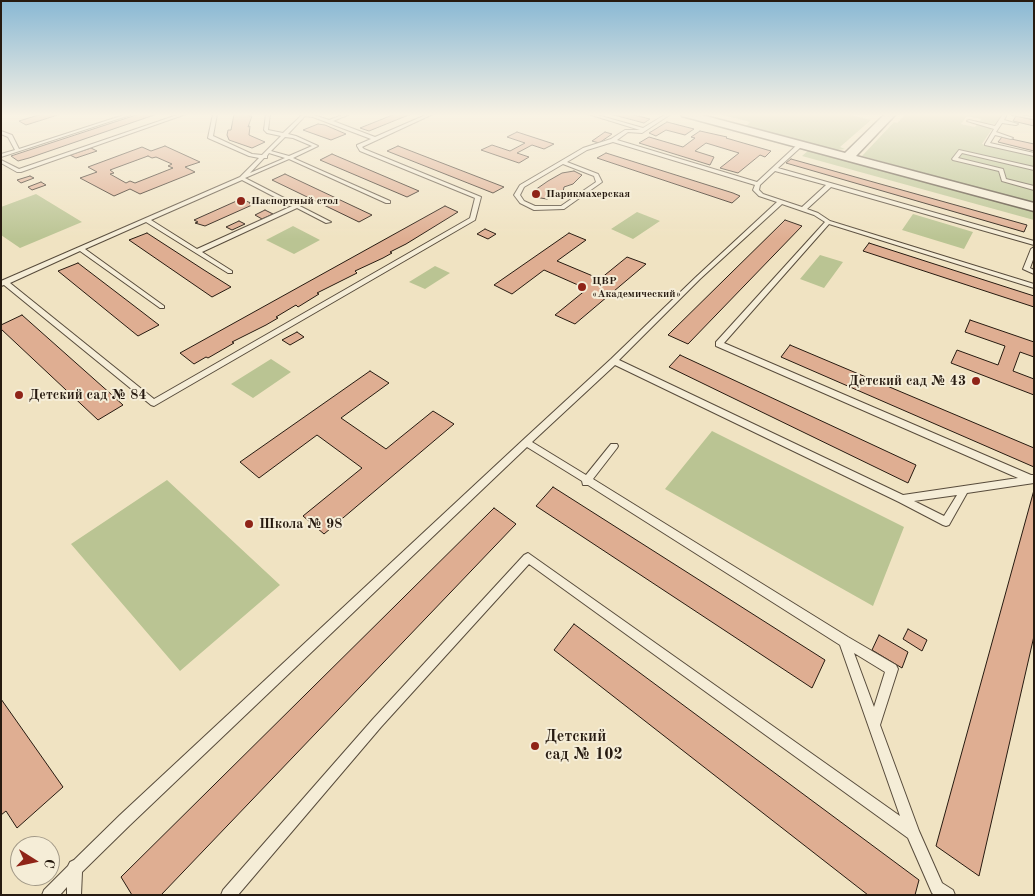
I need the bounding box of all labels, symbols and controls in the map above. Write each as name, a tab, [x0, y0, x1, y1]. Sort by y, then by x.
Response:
place label: Парикмахерская	[546, 187, 630, 201]
marker: Парикмахерская	[530, 188, 542, 200]
place label: Паспортный стол	[251, 194, 338, 208]
marker: Паспортный стол	[235, 195, 247, 207]
place label: ЦВР «Академический»	[592, 274, 681, 300]
marker: ЦВР «Академический»	[576, 281, 588, 293]
place label: Детский сад № 43	[848, 373, 966, 389]
marker: Детский сад № 43	[970, 375, 982, 387]
place label: Детский сад № 84	[29, 387, 147, 403]
marker: Детский сад № 84	[13, 389, 25, 401]
place label: Школа № 98	[259, 516, 342, 532]
marker: Школа № 98	[243, 518, 255, 530]
place label: Детский сад № 102	[545, 727, 623, 765]
marker: Детский сад № 102	[529, 740, 541, 752]
north arrow	[10, 836, 60, 886]
text: С	[41, 858, 56, 869]

